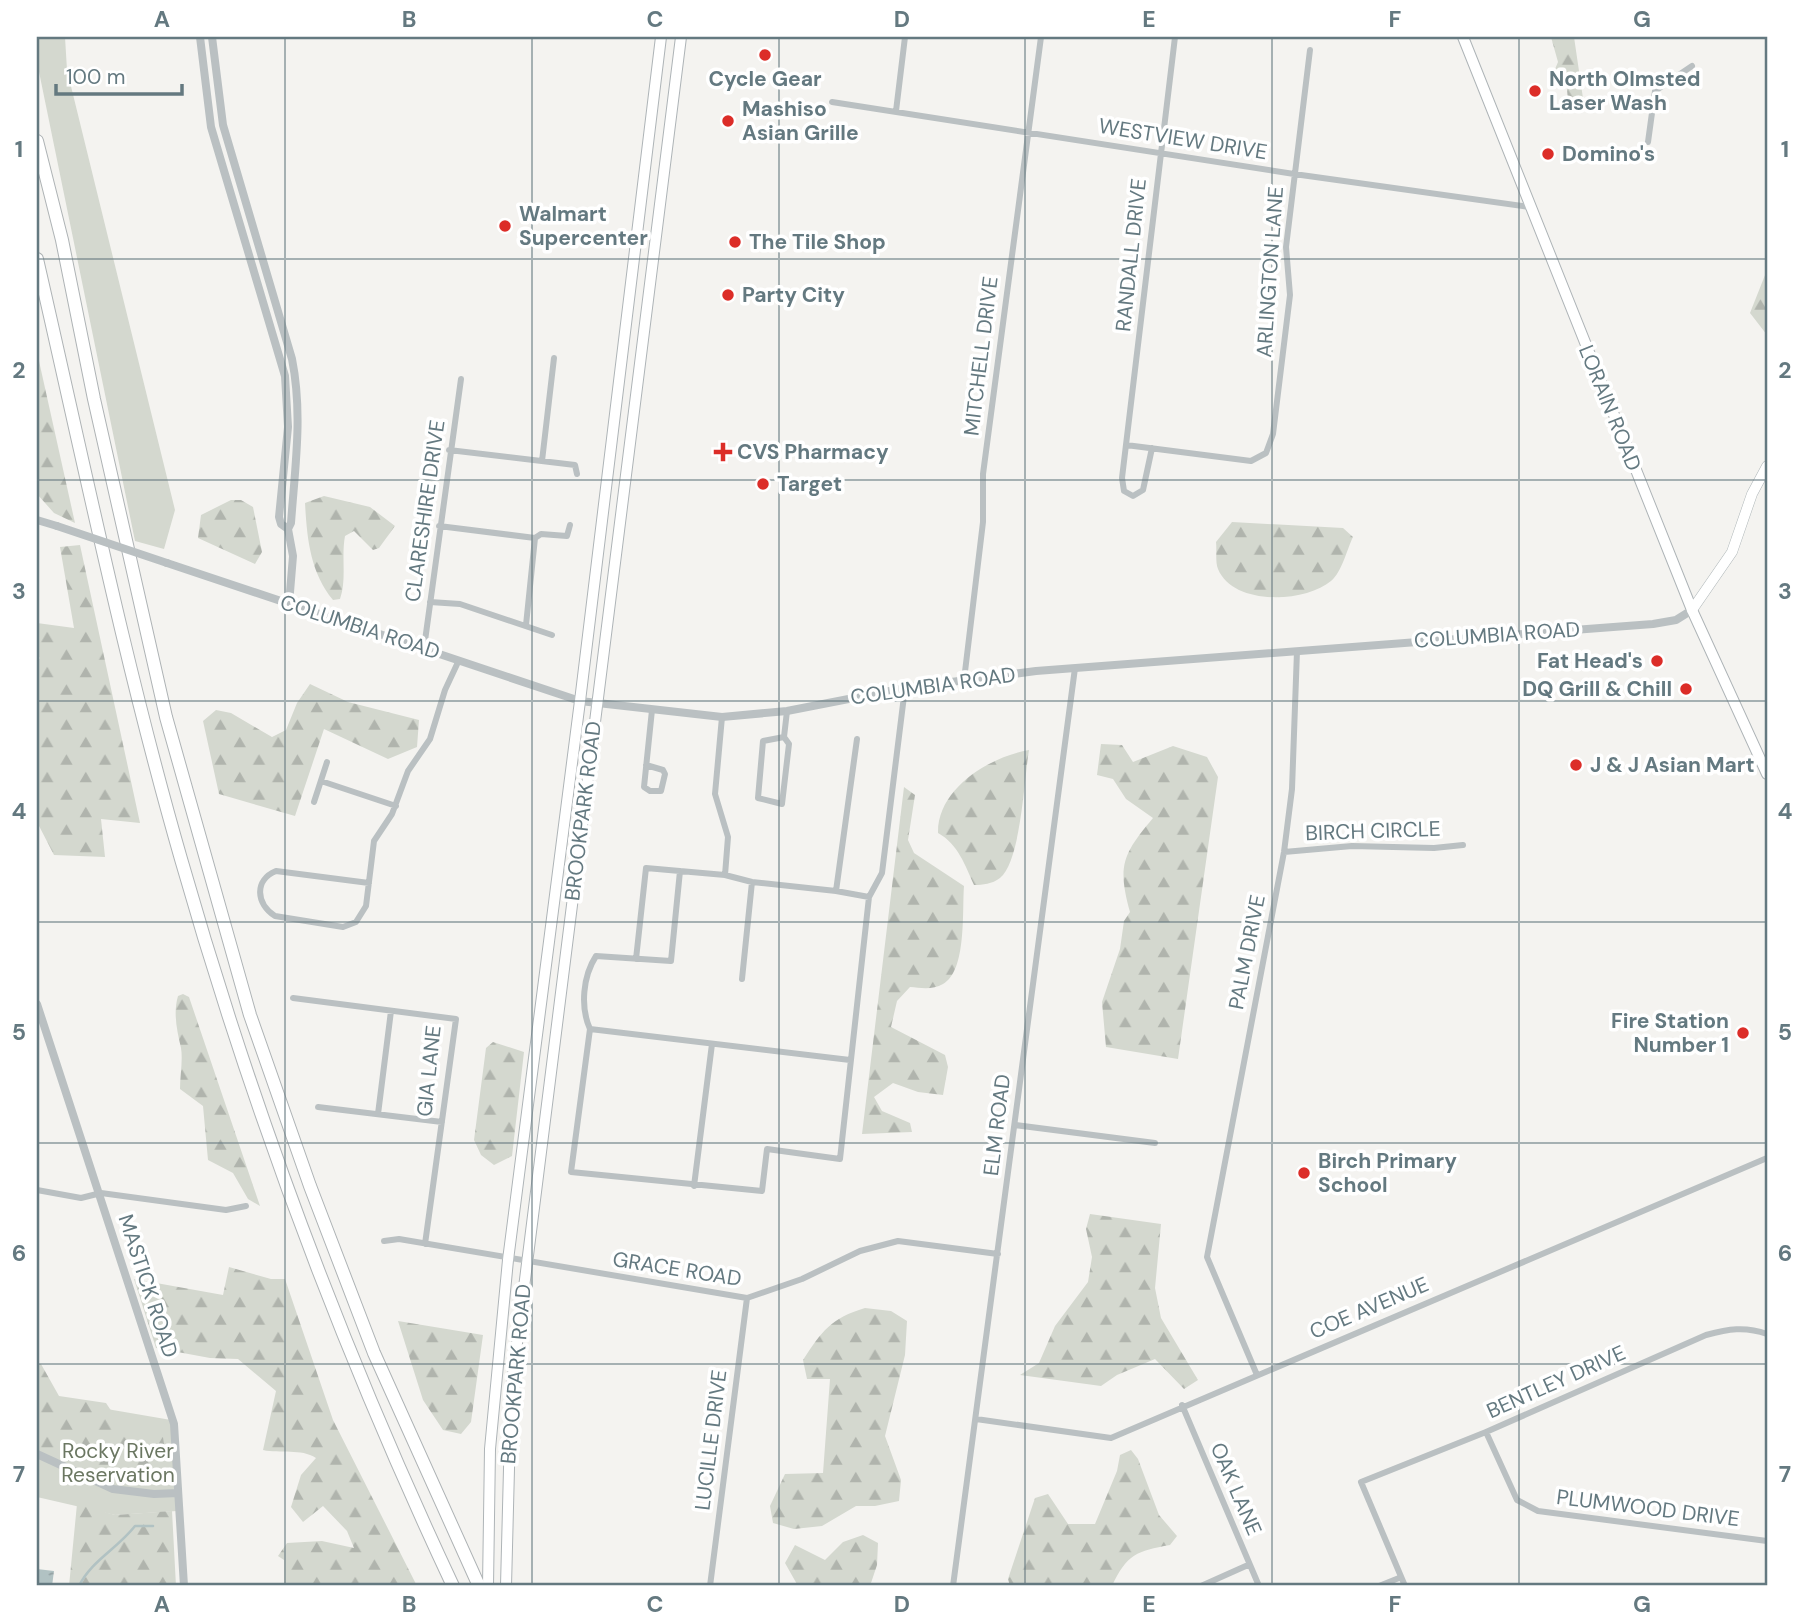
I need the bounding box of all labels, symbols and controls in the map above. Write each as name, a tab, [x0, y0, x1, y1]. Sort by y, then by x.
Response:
text: A	[154, 4, 170, 34]
text: B	[402, 4, 416, 34]
text: C	[647, 4, 663, 34]
text: D	[894, 4, 910, 34]
text: E	[1142, 4, 1156, 34]
text: F	[1389, 4, 1402, 34]
text: G	[1633, 4, 1651, 34]
marker: Cycle Gear	[757, 47, 773, 63]
scale bar	[56, 52, 182, 96]
text: 100 m	[66, 63, 126, 91]
place label: Cycle Gear	[708, 65, 822, 93]
place label: North Olmsted Laser Wash	[1549, 65, 1701, 117]
marker: North Olmsted Laser Wash	[1527, 83, 1543, 99]
place label: Mashiso Asian Grille	[742, 95, 859, 147]
street label: WESTVIEW DRIVE	[1097, 112, 1269, 166]
marker: Mashiso Asian Grille	[720, 113, 736, 129]
text: 1	[15, 134, 23, 164]
text: 1	[1781, 134, 1789, 164]
place label: Domino's	[1562, 140, 1655, 168]
marker: Domino's	[1540, 146, 1556, 162]
street label: RANDALL DRIVE	[1109, 177, 1153, 333]
street label: ARLINGTON LANE	[1250, 185, 1290, 359]
place label: Walmart Supercenter	[519, 200, 648, 252]
marker: Walmart Supercenter	[497, 218, 513, 234]
place label: The Tile Shop	[749, 228, 886, 256]
marker: The Tile Shop	[727, 234, 743, 250]
street label: MITCHELL DRIVE	[957, 275, 1005, 437]
place label: Party City	[742, 281, 845, 309]
marker: Party City	[720, 287, 736, 303]
street label: LORAIN ROAD	[1572, 341, 1648, 475]
text: 2	[12, 355, 26, 385]
text: 2	[1778, 355, 1792, 385]
street label: CLARESHIRE DRIVE	[398, 418, 452, 604]
place label: CVS Pharmacy	[737, 438, 889, 466]
marker: CVS Pharmacy	[715, 444, 731, 460]
place label: Target	[777, 470, 842, 498]
marker: Target	[755, 476, 771, 492]
text: 3	[12, 576, 26, 606]
text: 3	[1778, 576, 1792, 606]
street label: COLUMBIA ROAD	[277, 588, 443, 666]
street label: COLUMBIA ROAD	[1413, 615, 1581, 655]
place label: Fat Head's	[1537, 647, 1643, 675]
marker: Fat Head's	[1649, 653, 1665, 669]
street label: COLUMBIA ROAD	[849, 661, 1017, 711]
place label: DQ Grill & Chill	[1522, 675, 1672, 703]
marker: DQ Grill & Chill	[1678, 681, 1694, 697]
street label: BROOKPARK ROAD	[558, 720, 608, 902]
place label: J & J Asian Mart	[1590, 751, 1755, 779]
marker: J & J Asian Mart	[1568, 757, 1584, 773]
text: 4	[12, 796, 27, 826]
text: 4	[1778, 796, 1793, 826]
street label: BIRCH CIRCLE	[1305, 815, 1441, 847]
street label: PALM DRIVE	[1222, 892, 1272, 1012]
place label: Fire Station Number 1	[1611, 1007, 1729, 1059]
text: 5	[12, 1017, 26, 1047]
text: 5	[1778, 1017, 1792, 1047]
street label: GIA LANE	[410, 1024, 448, 1118]
marker: Fire Station Number 1	[1735, 1025, 1751, 1041]
street label: ELM ROAD	[977, 1073, 1017, 1177]
place label: Birch Primary School	[1318, 1147, 1457, 1199]
marker: Birch Primary School	[1296, 1165, 1312, 1181]
street label: MASTICK ROAD	[112, 1211, 184, 1361]
text: 6	[12, 1238, 26, 1268]
text: 6	[1778, 1238, 1792, 1268]
street label: GRACE ROAD	[611, 1245, 743, 1293]
street label: COE AVENUE	[1305, 1270, 1433, 1346]
street label: BROOKPARK ROAD	[494, 1283, 538, 1465]
street label: BENTLEY DRIVE	[1482, 1339, 1630, 1425]
street label: LUCILLE DRIVE	[688, 1368, 734, 1512]
park label: Rocky River Reservation	[61, 1437, 175, 1489]
street label: OAK LANE	[1204, 1438, 1268, 1540]
text: 7	[13, 1459, 25, 1489]
text: 7	[1779, 1459, 1791, 1489]
street label: PLUMWOOD DRIVE	[1555, 1483, 1741, 1533]
text: A	[154, 1589, 170, 1619]
text: B	[402, 1589, 416, 1619]
text: C	[647, 1589, 663, 1619]
text: D	[894, 1589, 910, 1619]
text: E	[1142, 1589, 1156, 1619]
text: F	[1389, 1589, 1402, 1619]
text: G	[1633, 1589, 1651, 1619]

